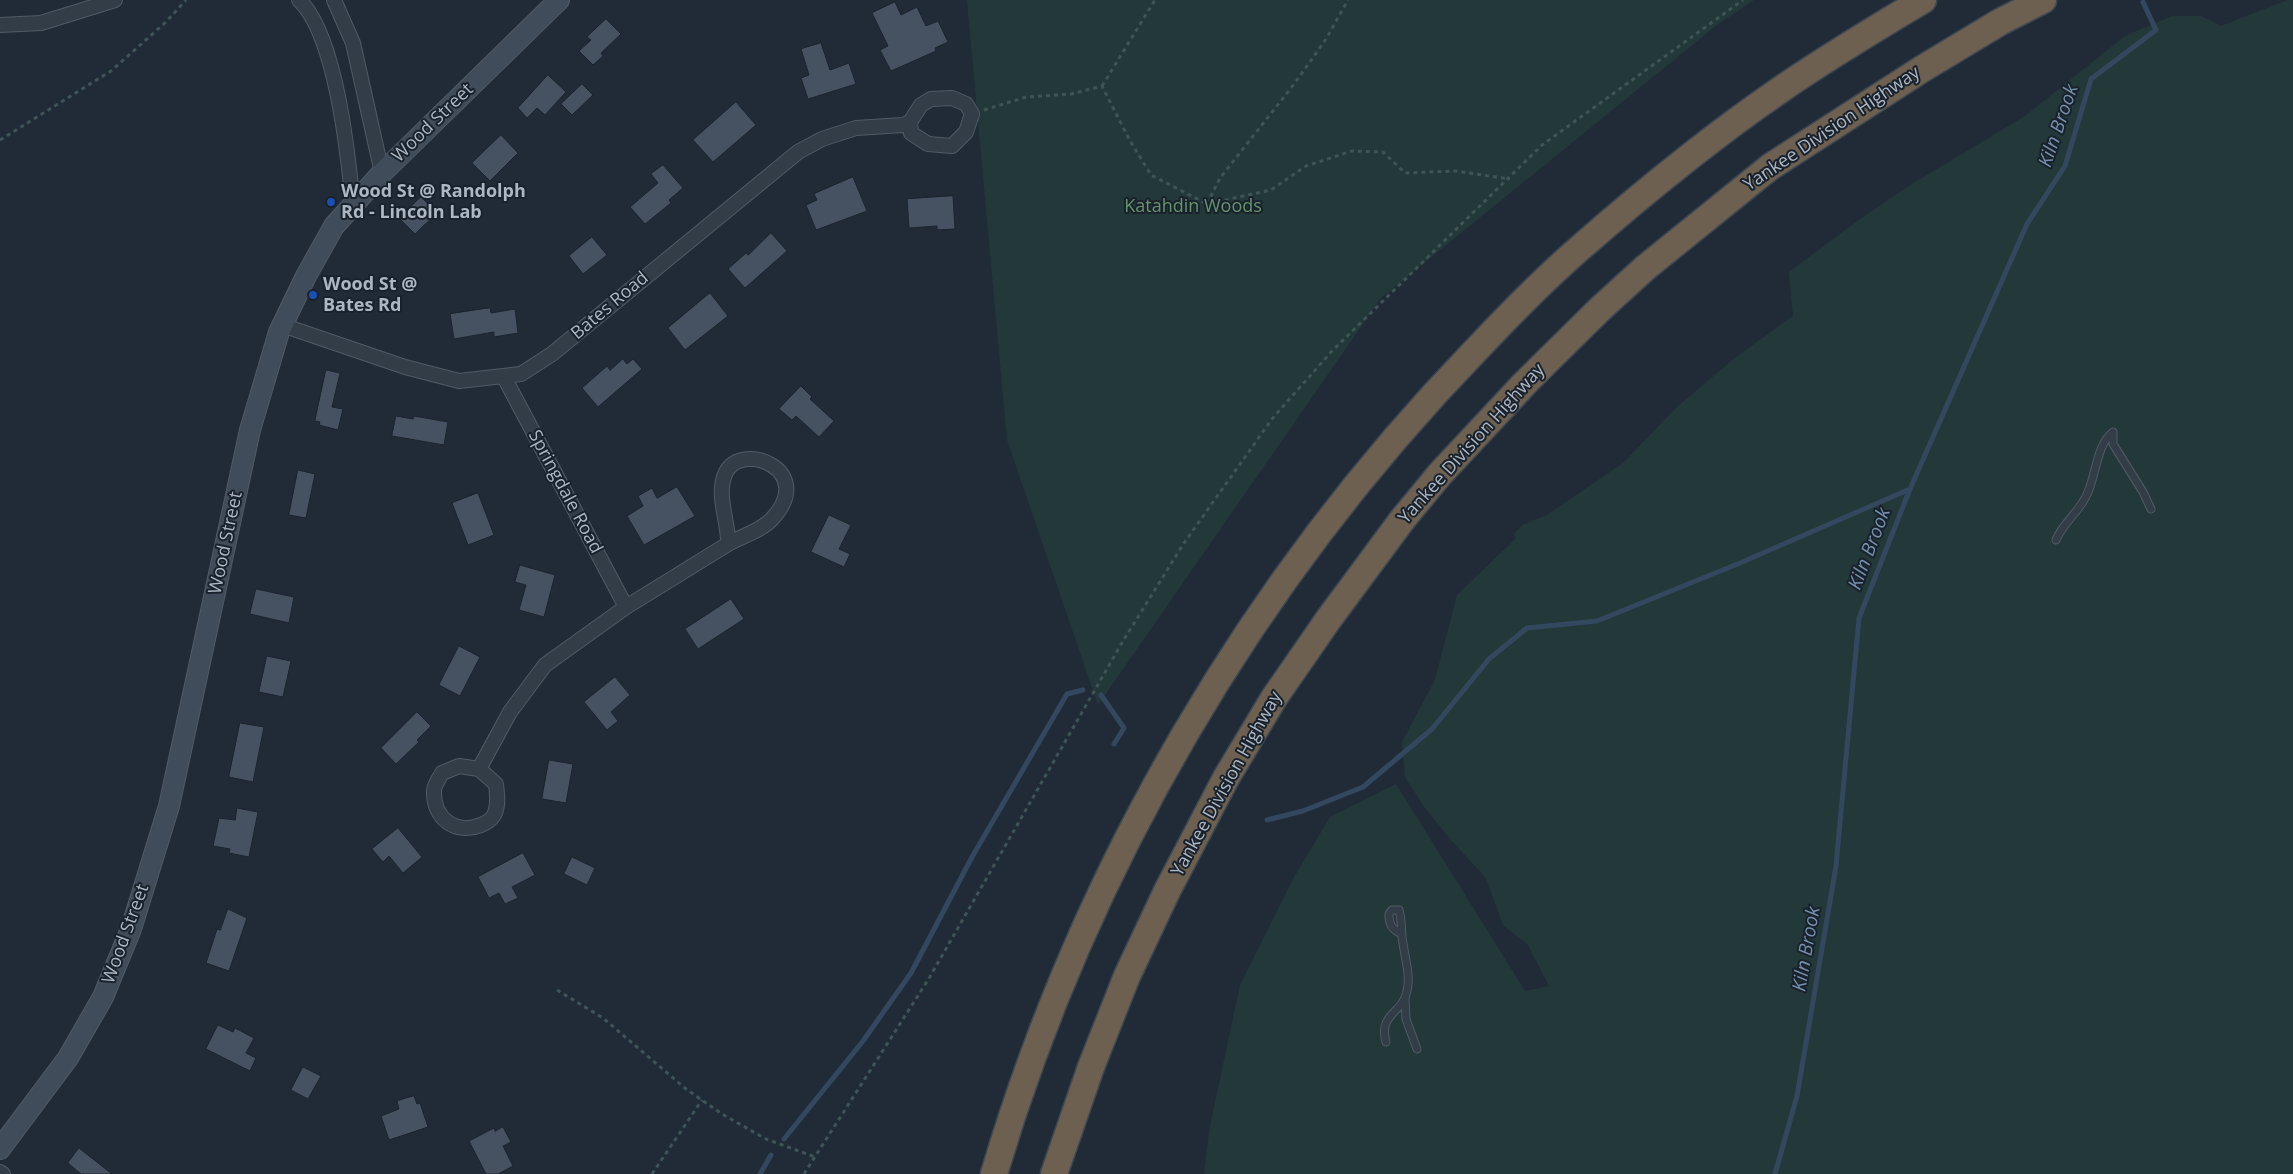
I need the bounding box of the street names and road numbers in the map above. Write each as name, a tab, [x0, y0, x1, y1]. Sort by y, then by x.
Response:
street label: Yankee Division Highway	[1740, 62, 1924, 196]
street label: Wood Street	[388, 79, 478, 167]
street label: Bates Road	[567, 267, 653, 345]
street label: Yankee Division Highway	[1394, 360, 1550, 528]
street label: Springdale Road	[523, 426, 607, 558]
street label: Wood Street	[205, 490, 247, 596]
street label: Yankee Division Highway	[1167, 688, 1287, 880]
street label: Wood Street	[98, 881, 154, 987]

